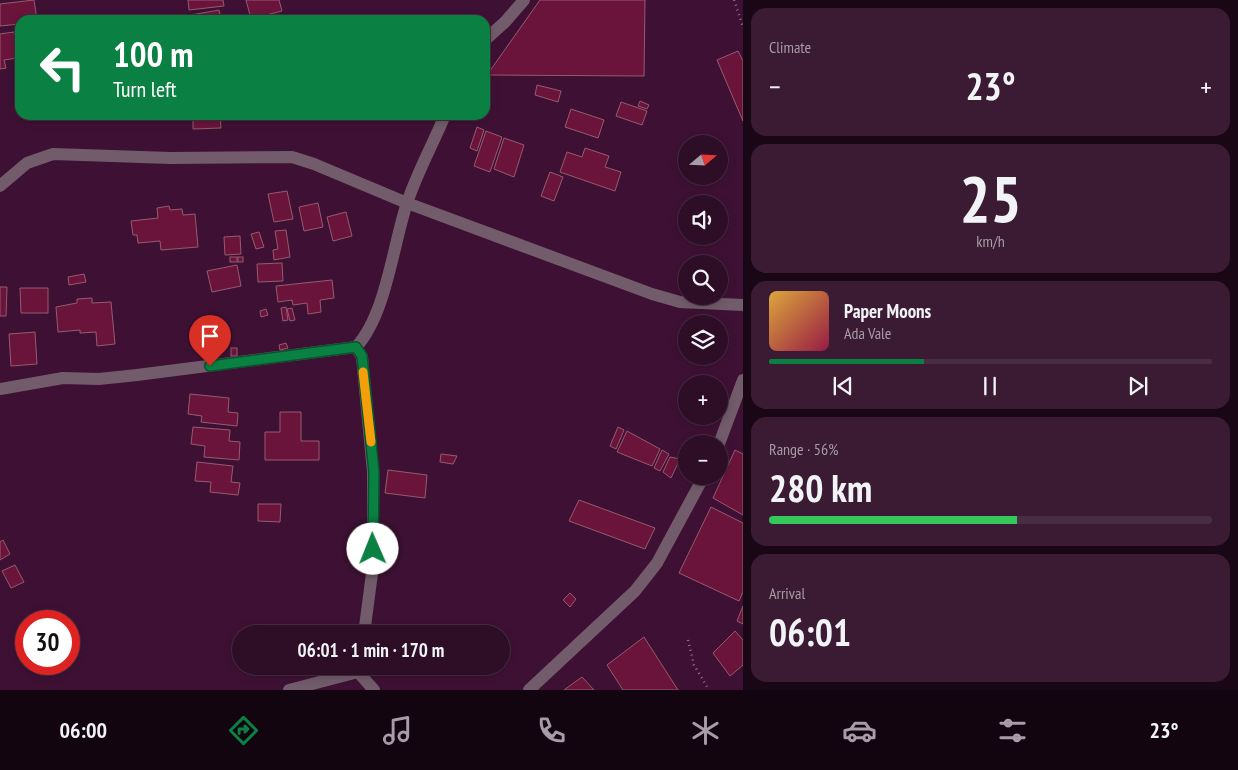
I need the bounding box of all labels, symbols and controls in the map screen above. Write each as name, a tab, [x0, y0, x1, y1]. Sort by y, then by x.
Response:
text: 100 m	[113, 31, 194, 77]
icon: left	[30, 35, 95, 100]
text: Climate	[769, 37, 811, 57]
text: 23°	[965, 61, 1016, 110]
text: −	[769, 68, 781, 105]
text: +	[1200, 68, 1212, 105]
text: Turn left	[113, 75, 177, 103]
north arrow	[678, 135, 728, 185]
map controls	[678, 135, 728, 485]
text: 25	[959, 156, 1022, 240]
button: sound	[678, 195, 728, 245]
text: km/h	[976, 231, 1005, 251]
button: search	[678, 255, 728, 305]
text: Paper Moons	[844, 299, 931, 323]
pin	[189, 315, 231, 366]
button: layers	[678, 315, 728, 365]
icon: arrive	[196, 322, 224, 350]
text: Ada Vale	[844, 323, 891, 343]
icon: previous	[829, 372, 857, 400]
icon: pause	[976, 372, 1004, 400]
icon: next	[1124, 372, 1152, 400]
button: +	[678, 375, 728, 425]
button: −	[678, 435, 728, 485]
text: Range · 56%	[769, 439, 838, 459]
text: 280 km	[769, 463, 872, 512]
position arrow	[346, 522, 398, 574]
text: Arrival	[769, 583, 805, 603]
text: 06:01	[769, 607, 851, 656]
speed limit sign: 30	[15, 610, 80, 675]
text: 06:01 · 1 min · 170 m	[298, 638, 444, 662]
icon: directions	[226, 713, 261, 748]
icon: music	[380, 713, 415, 748]
icon: phone	[534, 713, 569, 748]
icon: climate	[688, 713, 723, 748]
icon: car	[842, 713, 877, 748]
icon: filters	[995, 713, 1030, 748]
text: 06:00	[59, 716, 107, 744]
text: 23°	[1149, 716, 1178, 744]

